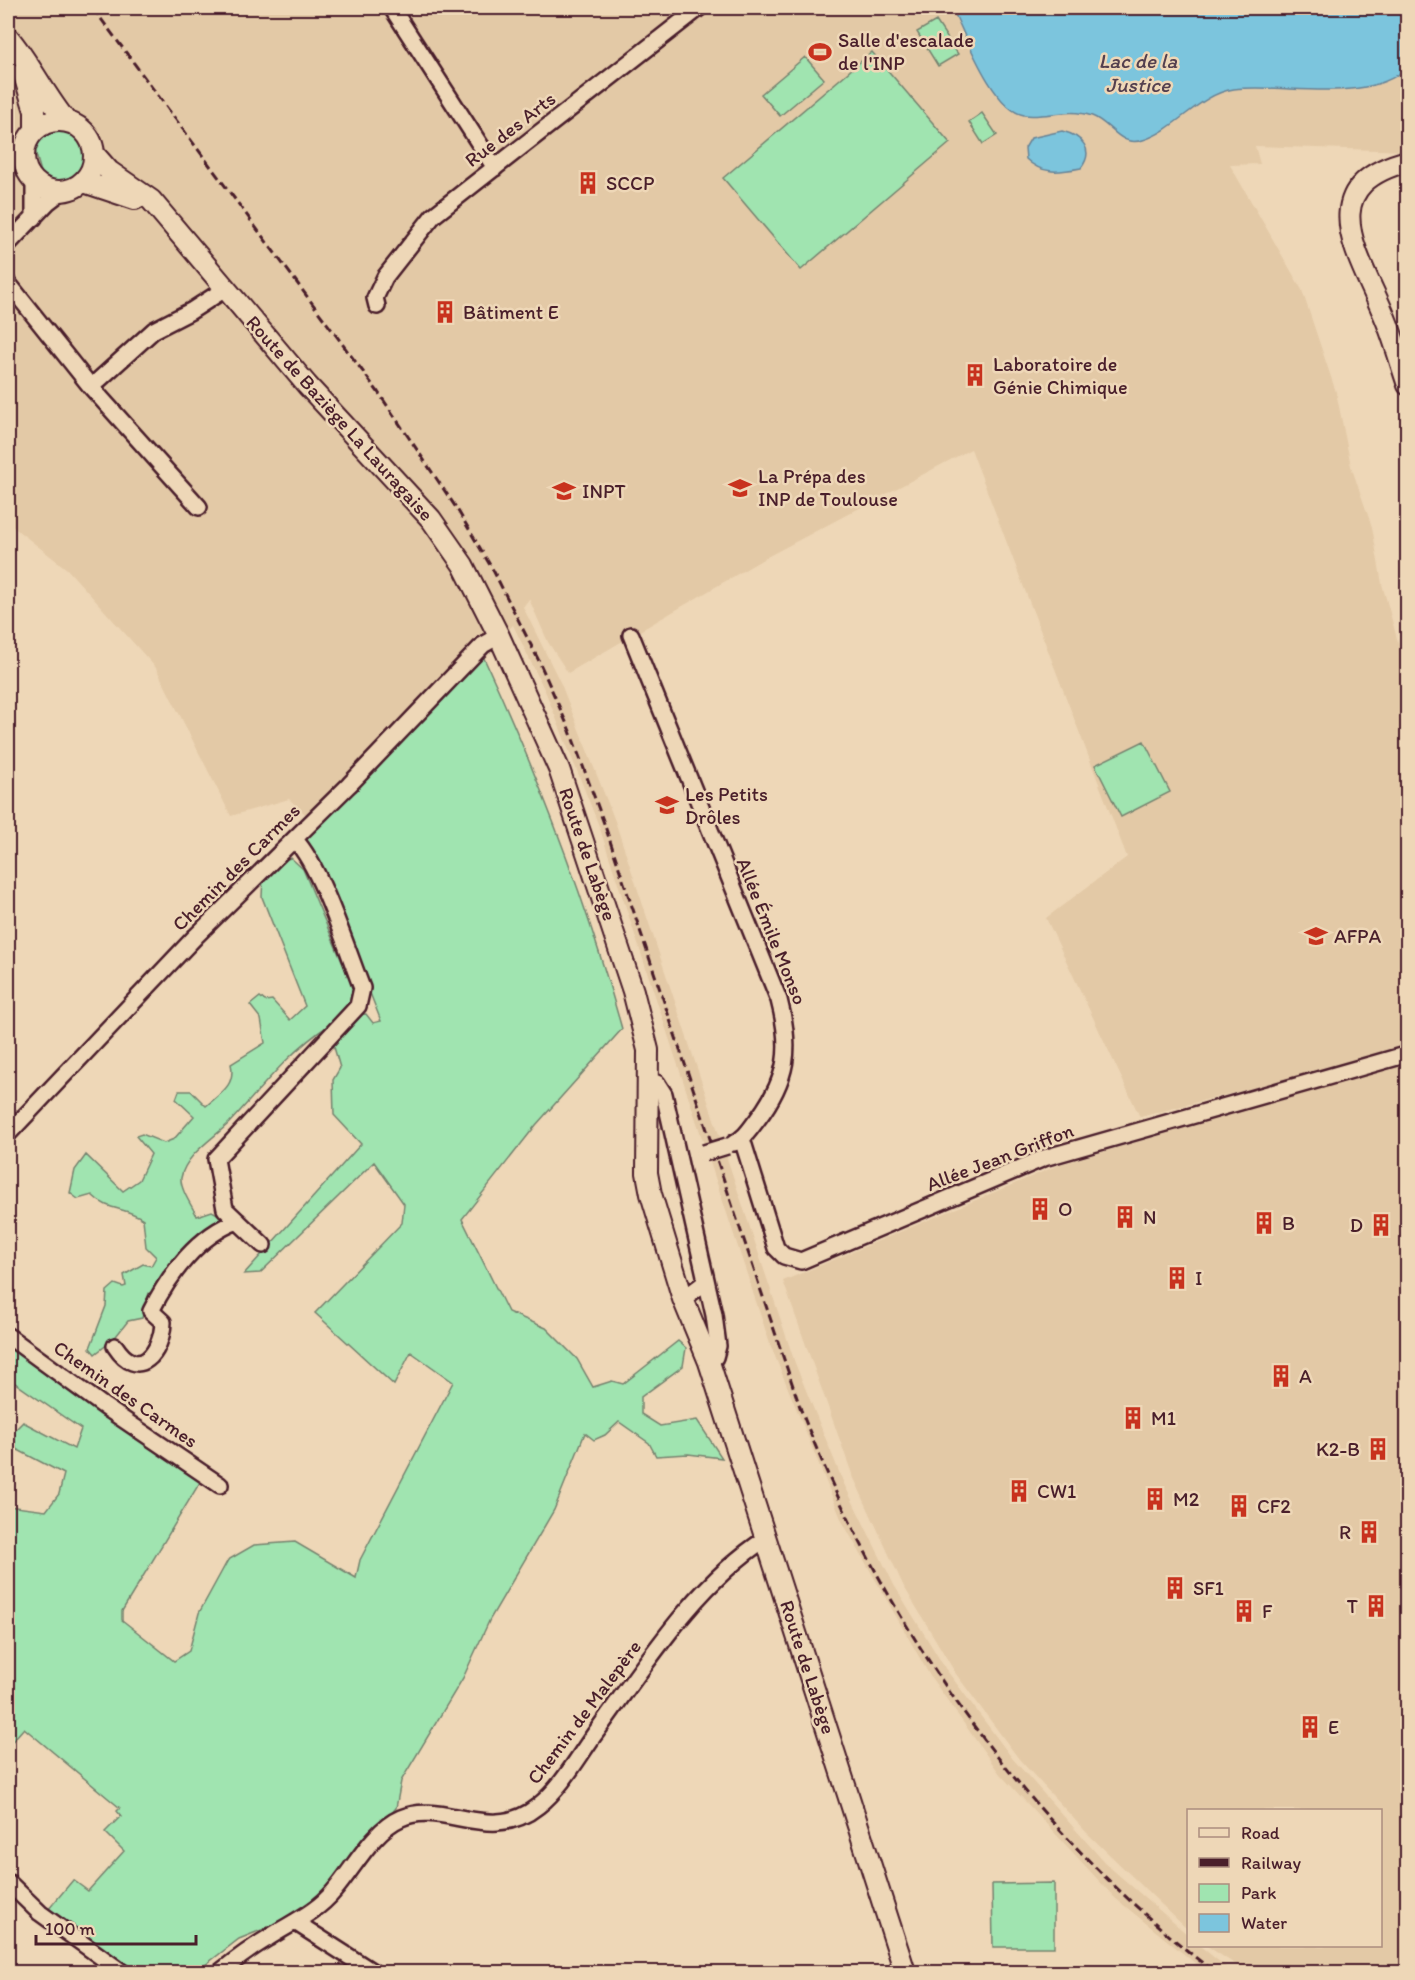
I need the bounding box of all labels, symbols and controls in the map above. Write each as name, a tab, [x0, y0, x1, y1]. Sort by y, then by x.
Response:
place label: Salle d'escalade de l'INP	[838, 28, 974, 75]
sports icon: Salle d'escalade de l'INP	[807, 39, 833, 65]
water label: Lac de la Justice	[1099, 48, 1178, 97]
street label: Rue des Arts	[460, 86, 560, 172]
building icon: SCCP	[575, 170, 601, 196]
place label: SCCP	[606, 171, 654, 195]
building icon: Bâtiment E	[432, 299, 458, 325]
place label: Bâtiment E	[463, 300, 559, 324]
street label: Route de Baziège La Lauragaise	[241, 310, 439, 526]
place label: Laboratoire de Génie Chimique	[993, 352, 1128, 399]
building icon: Laboratoire de Génie Chimique	[962, 362, 988, 388]
place label: La Prépa des INP de Toulouse	[758, 464, 898, 511]
school or university icon: La Prépa des INP de Toulouse	[727, 475, 753, 501]
school or university icon: INPT	[551, 478, 577, 504]
place label: INPT	[582, 479, 626, 503]
place label: Les Petits Drôles	[685, 782, 768, 829]
street label: Route de Labège	[554, 784, 622, 924]
school or university icon: Les Petits Drôles	[654, 792, 680, 818]
street label: Chemin des Carmes	[167, 798, 305, 936]
street label: Allée Émile Monso	[732, 854, 812, 1008]
school or university icon: AFPA	[1303, 923, 1329, 949]
place label: AFPA	[1334, 924, 1381, 948]
street label: Allée Jean Griffon	[923, 1118, 1077, 1196]
building icon: O	[1027, 1196, 1053, 1222]
place label: O	[1058, 1197, 1073, 1221]
building icon: N	[1112, 1204, 1138, 1230]
place label: N	[1143, 1205, 1157, 1229]
building icon: B	[1251, 1210, 1277, 1236]
place label: B	[1282, 1211, 1295, 1235]
building icon: D	[1368, 1212, 1394, 1238]
place label: D	[1350, 1213, 1363, 1237]
building icon: I	[1164, 1265, 1190, 1291]
place label: I	[1195, 1266, 1202, 1290]
street label: Chemin des Carmes	[49, 1335, 203, 1453]
building icon: A	[1268, 1363, 1294, 1389]
place label: A	[1299, 1364, 1312, 1388]
building icon: M1	[1120, 1405, 1146, 1431]
place label: M1	[1151, 1406, 1176, 1430]
building icon: K2-B	[1365, 1436, 1391, 1462]
place label: K2-B	[1316, 1437, 1360, 1461]
building icon: CW1	[1006, 1478, 1032, 1504]
place label: CW1	[1037, 1479, 1076, 1503]
building icon: M2	[1142, 1486, 1168, 1512]
place label: M2	[1173, 1487, 1200, 1511]
building icon: CF2	[1226, 1493, 1252, 1519]
place label: CF2	[1257, 1494, 1291, 1518]
building icon: R	[1356, 1519, 1382, 1545]
place label: R	[1339, 1520, 1351, 1544]
building icon: SF1	[1162, 1575, 1188, 1601]
place label: SF1	[1193, 1576, 1224, 1600]
building icon: T	[1363, 1593, 1389, 1619]
place label: T	[1347, 1594, 1358, 1618]
street label: Route de Labège	[775, 1597, 841, 1737]
building icon: F	[1231, 1598, 1257, 1624]
place label: F	[1262, 1599, 1273, 1623]
street label: Chemin de Malepère	[522, 1635, 646, 1789]
building icon: E	[1297, 1714, 1323, 1740]
place label: E	[1328, 1715, 1339, 1739]
legend	[1187, 1809, 1382, 1947]
text: Road	[1241, 1822, 1280, 1844]
text: Railway	[1241, 1852, 1302, 1874]
text: Park	[1241, 1882, 1276, 1904]
scale bar	[36, 1908, 196, 1946]
text: Water	[1241, 1912, 1287, 1934]
text: 100 m	[45, 1918, 95, 1940]

